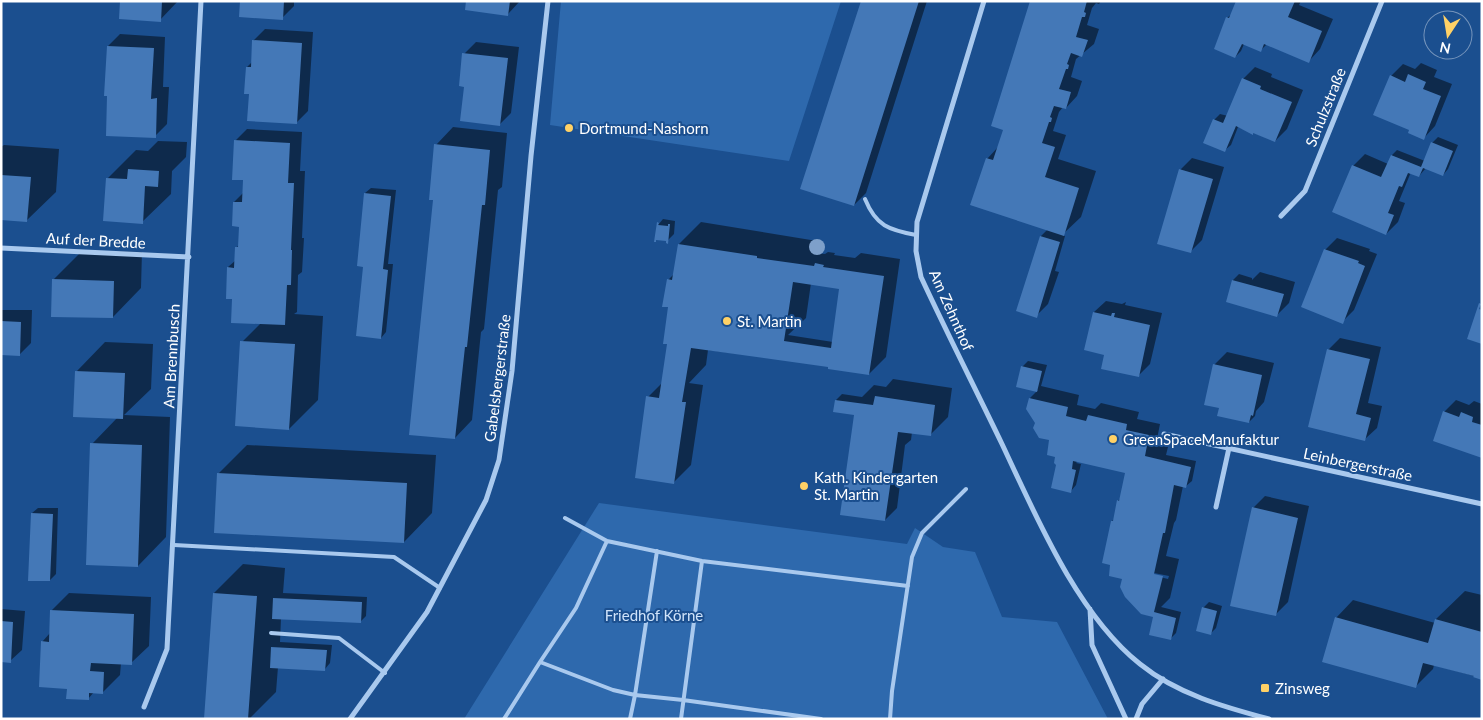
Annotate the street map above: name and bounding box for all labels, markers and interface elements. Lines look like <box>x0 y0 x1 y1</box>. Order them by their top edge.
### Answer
north arrow <box>1423 10 1473 60</box>
text: N <box>1438 39 1452 58</box>
street label: Schulzstraße <box>1301 65 1349 149</box>
place label: Dortmund-Nashorn <box>579 119 709 137</box>
marker: Dortmund-Nashorn <box>563 122 575 134</box>
street label: Auf der Bredde <box>46 228 146 252</box>
street label: Am Zehnthof <box>926 267 978 354</box>
street label: Am Brennbusch <box>159 303 183 409</box>
place label: St. Martin <box>737 312 802 330</box>
street label: Gabelsbergerstraße <box>480 313 514 443</box>
marker: St. Martin <box>721 315 733 327</box>
place label: GreenSpaceManufaktur <box>1123 430 1280 448</box>
marker: GreenSpaceManufaktur <box>1107 433 1119 445</box>
street label: Leinbergerstraße <box>1302 444 1414 484</box>
place label: Kath. Kindergarten St. Martin <box>814 468 938 503</box>
marker: Kath. Kindergarten St. Martin <box>798 480 810 492</box>
park label: Friedhof Körne <box>605 606 703 624</box>
place label: Zinsweg <box>1275 679 1330 697</box>
marker: Zinsweg <box>1259 682 1271 694</box>

